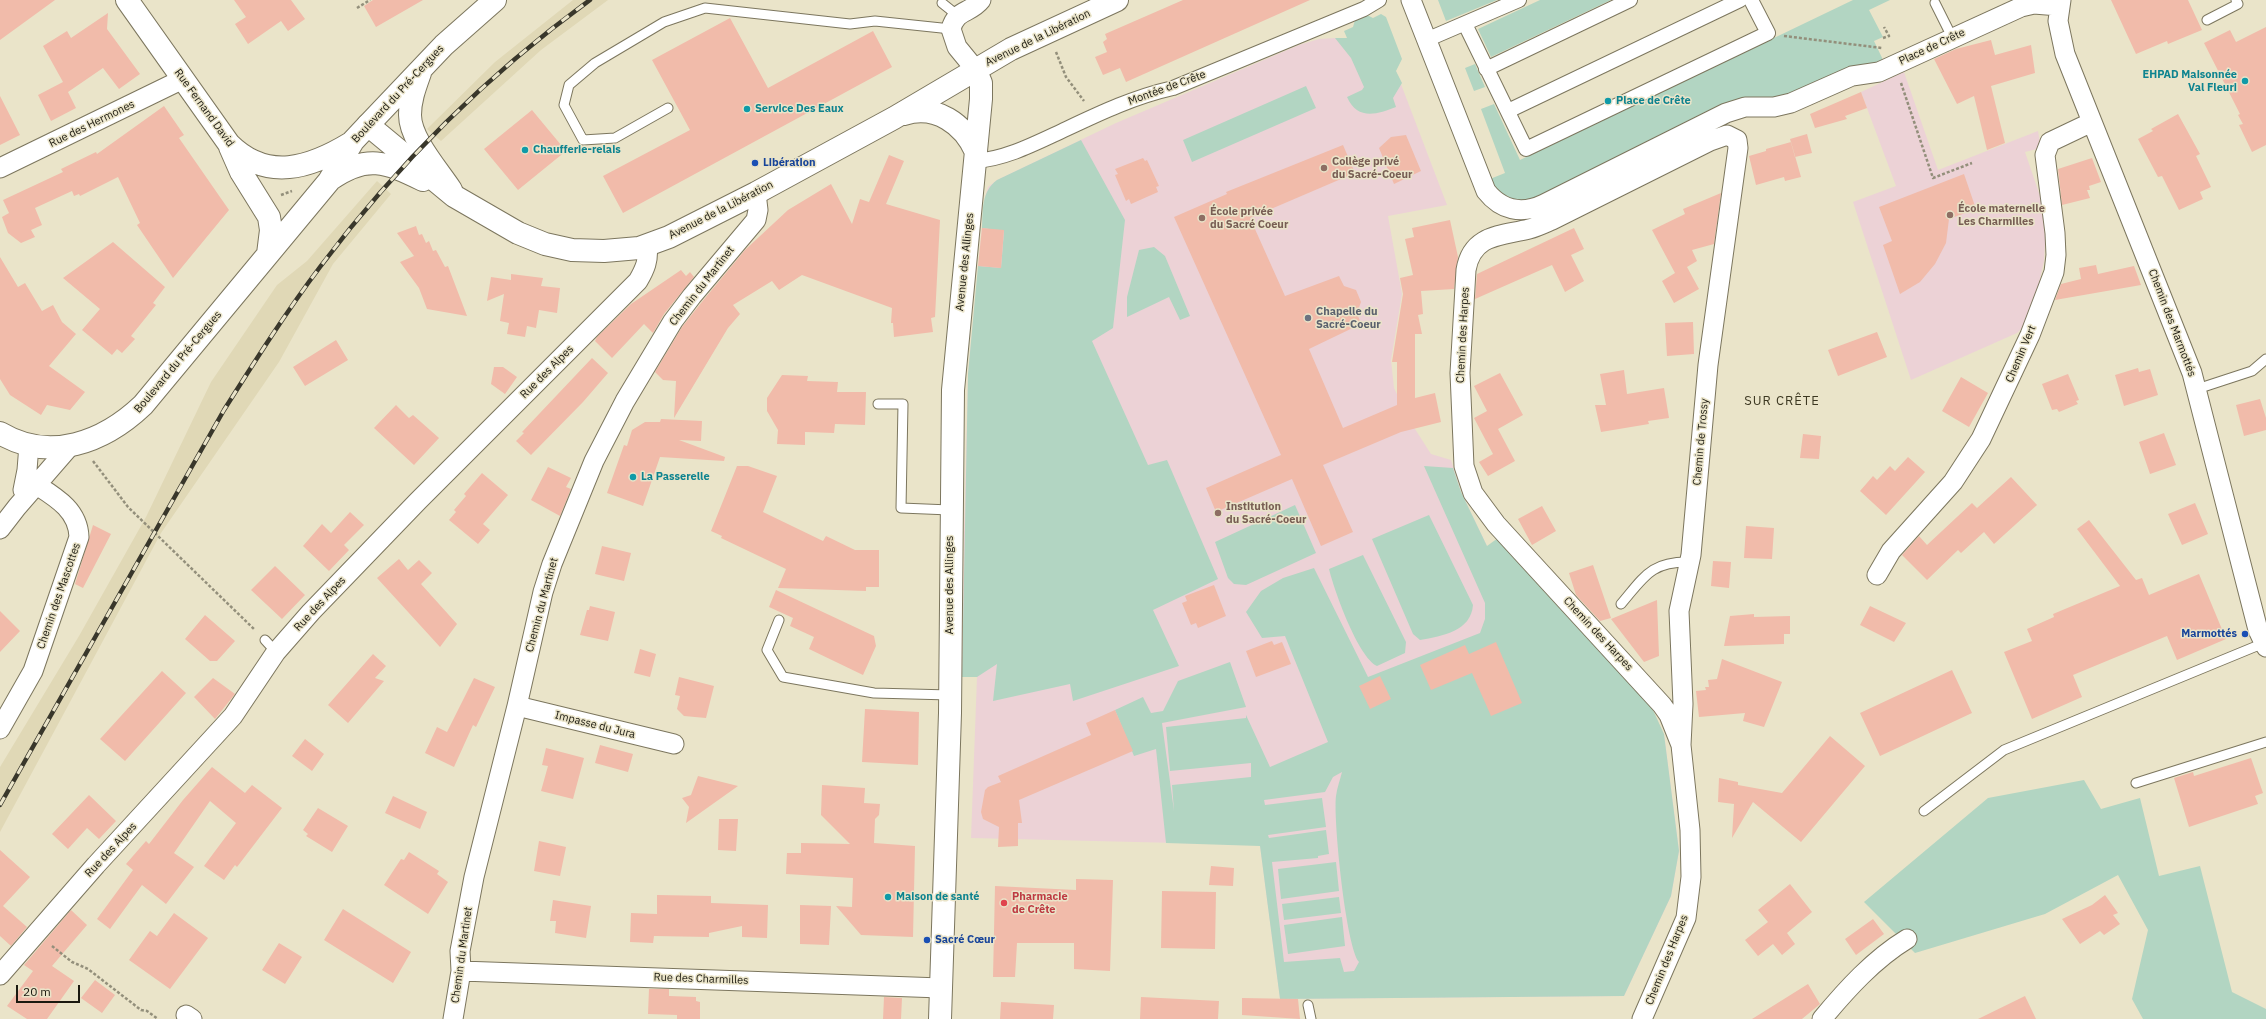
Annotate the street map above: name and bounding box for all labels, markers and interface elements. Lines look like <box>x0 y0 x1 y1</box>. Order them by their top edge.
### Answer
street label: Avenue de la Libération <box>983 7 1093 69</box>
street label: Place de Crête <box>1897 26 1967 68</box>
street label: Boulevard du Pré-Cergues <box>349 42 447 146</box>
street label: Rue Fernand David <box>171 67 237 149</box>
street label: Montée de Crête <box>1126 68 1208 108</box>
place label: EHPAD Maisonnée Val Fleuri <box>2143 68 2237 94</box>
marker: EHPAD Maisonnée Val Fleuri <box>2240 76 2250 86</box>
place label: Place de Crête <box>1616 94 1691 108</box>
marker: Place de Crête <box>1603 96 1613 106</box>
street label: Rue des Hermones <box>47 98 137 150</box>
place label: Service Des Eaux <box>755 102 844 116</box>
marker: Service Des Eaux <box>742 104 752 114</box>
place label: Chaufferie-relais <box>533 143 621 157</box>
marker: Chaufferie-relais <box>520 145 530 155</box>
place label: Collège privé du Sacré-Coeur <box>1332 155 1412 181</box>
place label: Libération <box>763 156 815 170</box>
marker: Libération <box>750 158 760 168</box>
marker: Collège privé du Sacré-Coeur <box>1319 163 1329 173</box>
street label: Avenue de la Libération <box>667 178 775 242</box>
place label: École maternelle Les Charmilles <box>1958 202 2045 228</box>
place label: École privée du Sacré Coeur <box>1210 205 1288 231</box>
marker: École maternelle Les Charmilles <box>1945 210 1955 220</box>
street label: Avenue des Allinges <box>953 212 977 312</box>
marker: École privée du Sacré Coeur <box>1197 213 1207 223</box>
street label: Chemin du Martinet <box>667 244 737 328</box>
street label: Chemin des Marmottés <box>2145 267 2199 379</box>
street label: Chemin des Harpes <box>1454 287 1472 383</box>
place label: Chapelle du Sacré-Coeur <box>1316 305 1381 331</box>
street label: Boulevard du Pré-Cergues <box>131 308 225 416</box>
marker: Chapelle du Sacré-Coeur <box>1303 313 1313 323</box>
street label: Chemin Vert <box>2003 323 2039 385</box>
street label: Rue des Alpes <box>518 343 576 401</box>
district label: SUR CRÊTE <box>1744 393 1820 409</box>
street label: Chemin de Trossy <box>1691 398 1711 486</box>
place label: La Passerelle <box>641 470 710 484</box>
marker: La Passerelle <box>628 472 638 482</box>
place label: Institution du Sacré-Coeur <box>1226 500 1306 526</box>
marker: Institution du Sacré-Coeur <box>1213 508 1223 518</box>
street label: Avenue des Allinges <box>943 536 957 634</box>
street label: Chemin des Mascottes <box>35 541 83 651</box>
street label: Chemin du Martinet <box>523 556 561 654</box>
street label: Rue des Alpes <box>291 574 349 634</box>
street label: Chemin des Harpes <box>1560 594 1636 674</box>
place label: Marmottés <box>2181 627 2237 641</box>
marker: Marmottés <box>2240 629 2250 639</box>
street label: Impasse du Jura <box>553 709 637 741</box>
street label: Rue des Alpes <box>82 820 140 880</box>
place label: Maison de santé <box>896 890 979 904</box>
place label: Pharmacie de Crête <box>1012 890 1068 916</box>
marker: Maison de santé <box>883 892 893 902</box>
marker: Pharmacie de Crête <box>999 898 1009 908</box>
street label: Chemin du Martinet <box>449 906 475 1004</box>
street label: Chemin des Harpes <box>1643 913 1691 1007</box>
place label: Sacré Cœur <box>935 933 995 947</box>
marker: Sacré Cœur <box>922 935 932 945</box>
street label: Rue des Charmilles <box>653 971 749 987</box>
scale bar <box>18 977 82 1003</box>
text: 20 m <box>23 984 51 999</box>

